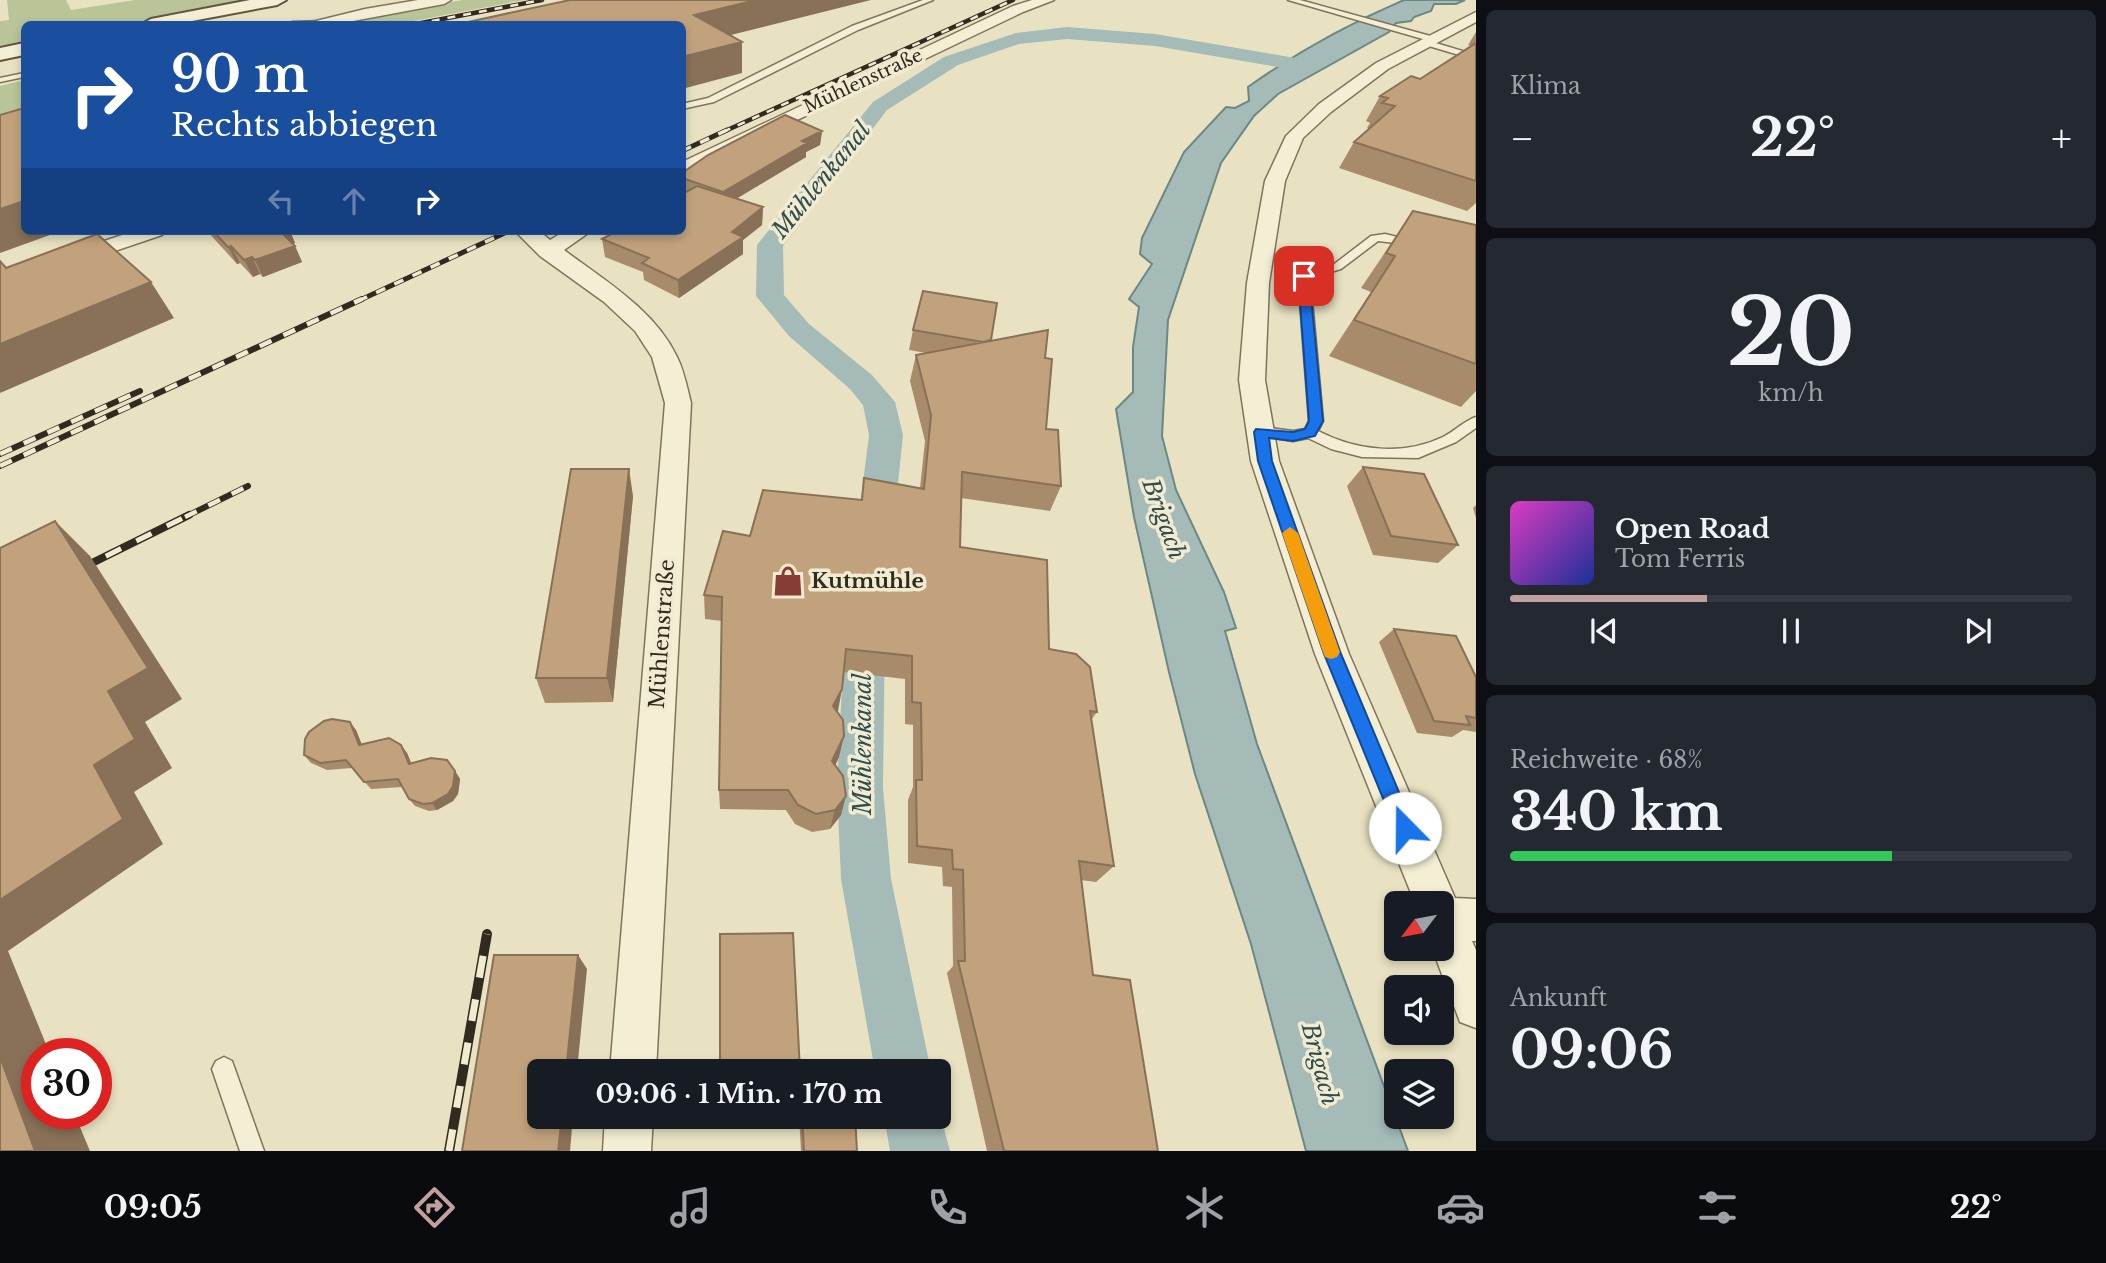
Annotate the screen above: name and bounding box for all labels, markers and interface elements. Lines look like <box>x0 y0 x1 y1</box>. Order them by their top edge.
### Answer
text: 90 m <box>171 44 308 105</box>
street label: Mühlenstraße <box>800 44 926 118</box>
icon: right <box>56 49 147 140</box>
text: Klima <box>1510 72 1581 100</box>
text: Rechts abbiegen <box>171 105 438 145</box>
text: 22° <box>1750 106 1835 170</box>
text: − <box>1510 115 1534 162</box>
text: + <box>2051 115 2072 162</box>
water label: Mühlenkanal <box>765 116 877 244</box>
icon: left <box>262 182 300 220</box>
icon: ahead <box>335 182 373 220</box>
icon: right <box>408 182 446 220</box>
pin <box>1274 246 1334 306</box>
icon: arrive <box>1285 257 1323 295</box>
text: 20 <box>1727 277 1855 390</box>
text: km/h <box>1758 379 1824 407</box>
water label: Brigach <box>1136 474 1192 563</box>
text: Open Road <box>1615 513 1770 545</box>
text: Tom Ferris <box>1615 545 1745 573</box>
street label: Mühlenstraße <box>644 558 680 710</box>
shop icon: Kutmühle <box>771 564 805 598</box>
place label: Kutmühle <box>811 568 924 594</box>
icon: previous <box>1585 612 1623 650</box>
icon: pause <box>1772 612 1810 650</box>
icon: next <box>1959 612 1997 650</box>
water label: Mühlenkanal <box>849 673 877 816</box>
text: Reichweite · 68% <box>1510 746 1703 774</box>
text: 340 km <box>1510 780 1723 844</box>
position arrow <box>1368 791 1442 865</box>
north arrow <box>1384 891 1454 961</box>
map controls <box>1384 891 1454 1129</box>
button: sound <box>1384 975 1454 1045</box>
text: Ankunft <box>1510 984 1607 1012</box>
text: 09:06 <box>1510 1018 1673 1082</box>
water label: Brigach <box>1295 1019 1344 1108</box>
speed limit sign: 30 <box>21 1038 112 1129</box>
button: layers <box>1384 1059 1454 1129</box>
text: 09:06 · 1 Min. · 170 m <box>595 1078 883 1110</box>
icon: directions <box>410 1183 459 1232</box>
icon: music <box>666 1183 715 1232</box>
icon: phone <box>923 1183 972 1232</box>
icon: climate <box>1180 1183 1229 1232</box>
icon: car <box>1436 1183 1485 1232</box>
icon: filters <box>1693 1183 1742 1232</box>
text: 09:05 <box>104 1187 202 1227</box>
text: 22° <box>1950 1187 2002 1227</box>

